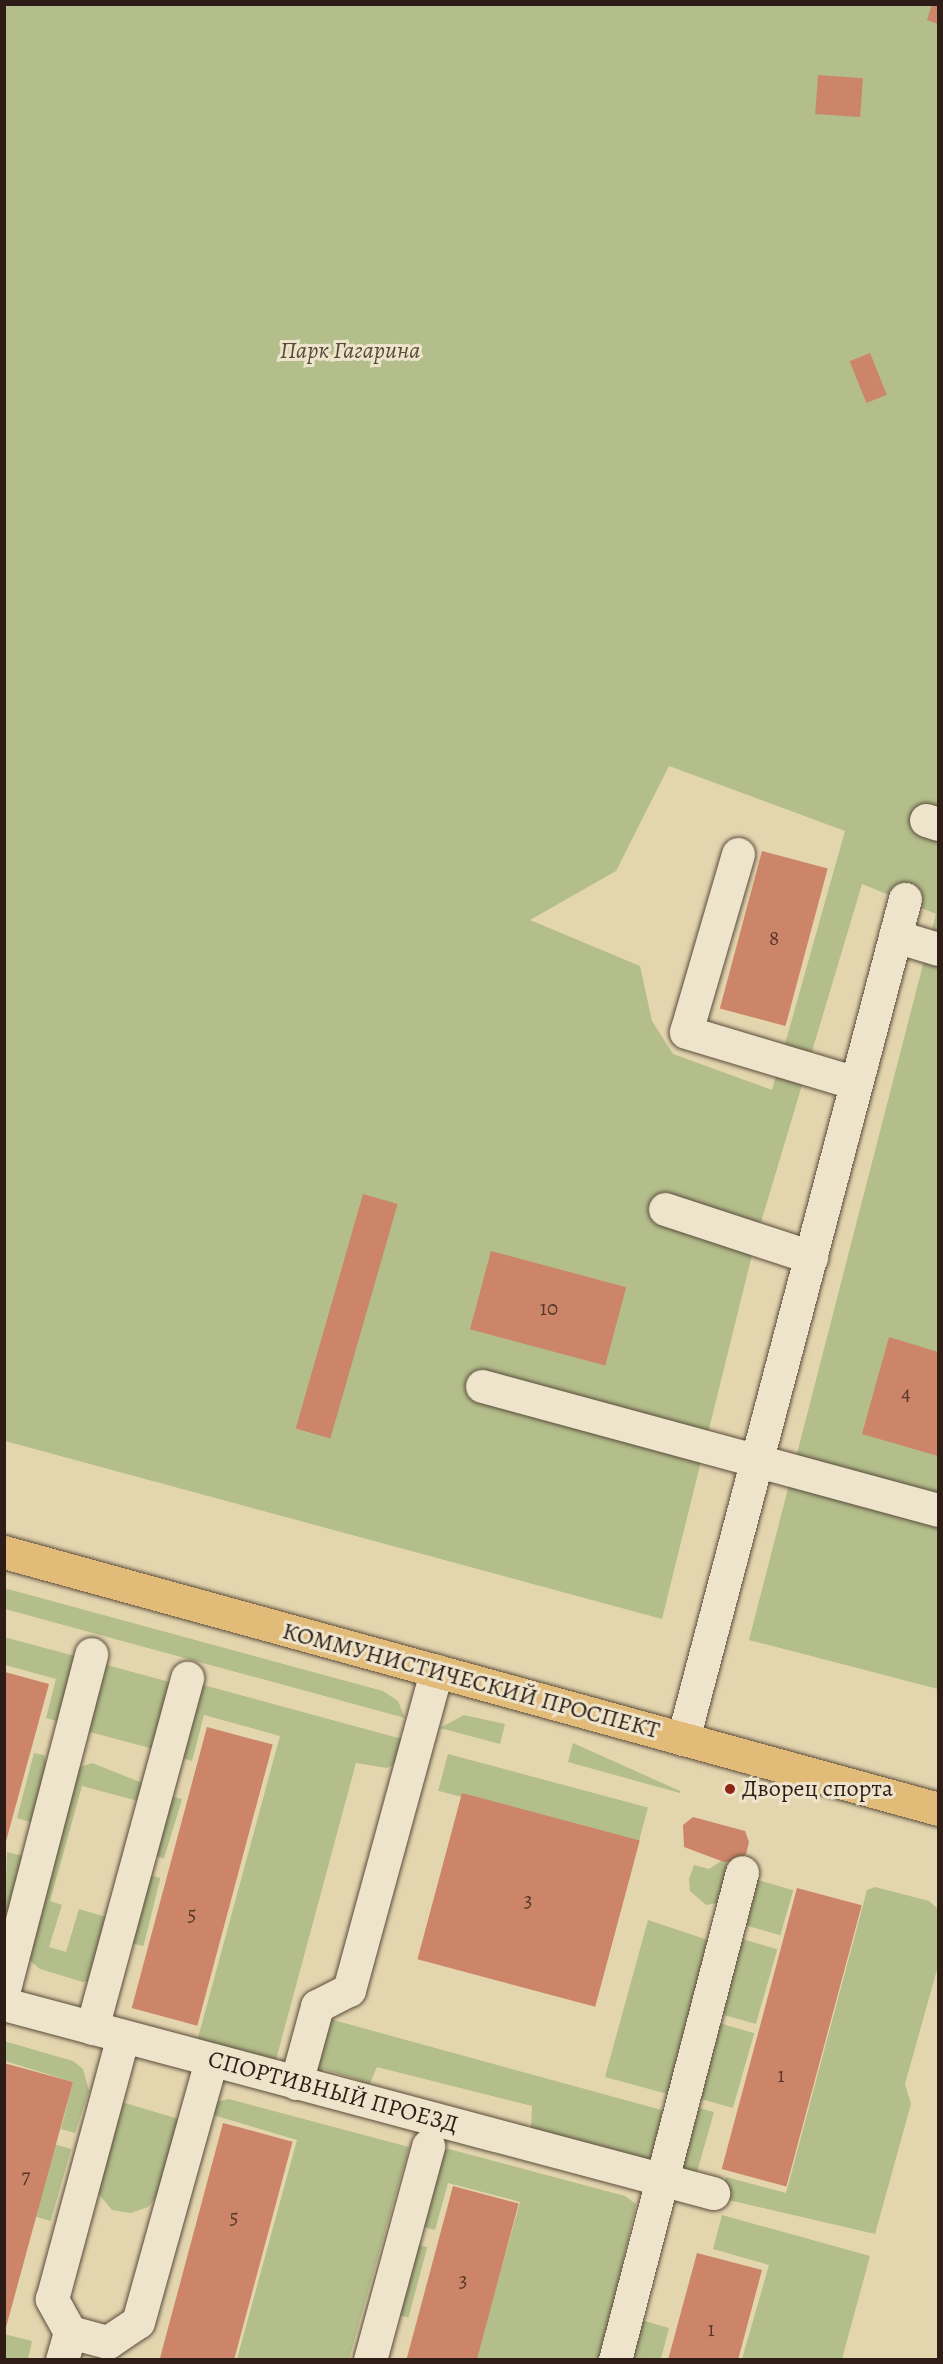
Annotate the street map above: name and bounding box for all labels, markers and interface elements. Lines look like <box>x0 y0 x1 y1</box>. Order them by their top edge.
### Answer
park label: Парк Гагарина <box>280 337 420 365</box>
house number: 8 <box>769 925 779 951</box>
house number: 10 <box>540 1295 558 1321</box>
house number: 4 <box>901 1380 911 1406</box>
street label: КОММУНИСТИЧЕСКИЙ ПРОСПЕКТ <box>279 1617 663 1745</box>
place label: Дворец спорта <box>742 1775 893 1803</box>
marker: Дворец спорта <box>723 1782 737 1796</box>
house number: 3 <box>524 1887 532 1913</box>
house number: 5 <box>187 1901 197 1927</box>
street label: СПОРТИВНЫЙ ПРОЕЗД <box>205 2045 461 2139</box>
house number: 1 <box>777 2062 785 2088</box>
house number: 7 <box>22 2163 30 2189</box>
house number: 5 <box>229 2204 239 2230</box>
house number: 3 <box>459 2267 467 2293</box>
house number: 1 <box>707 2316 715 2342</box>

